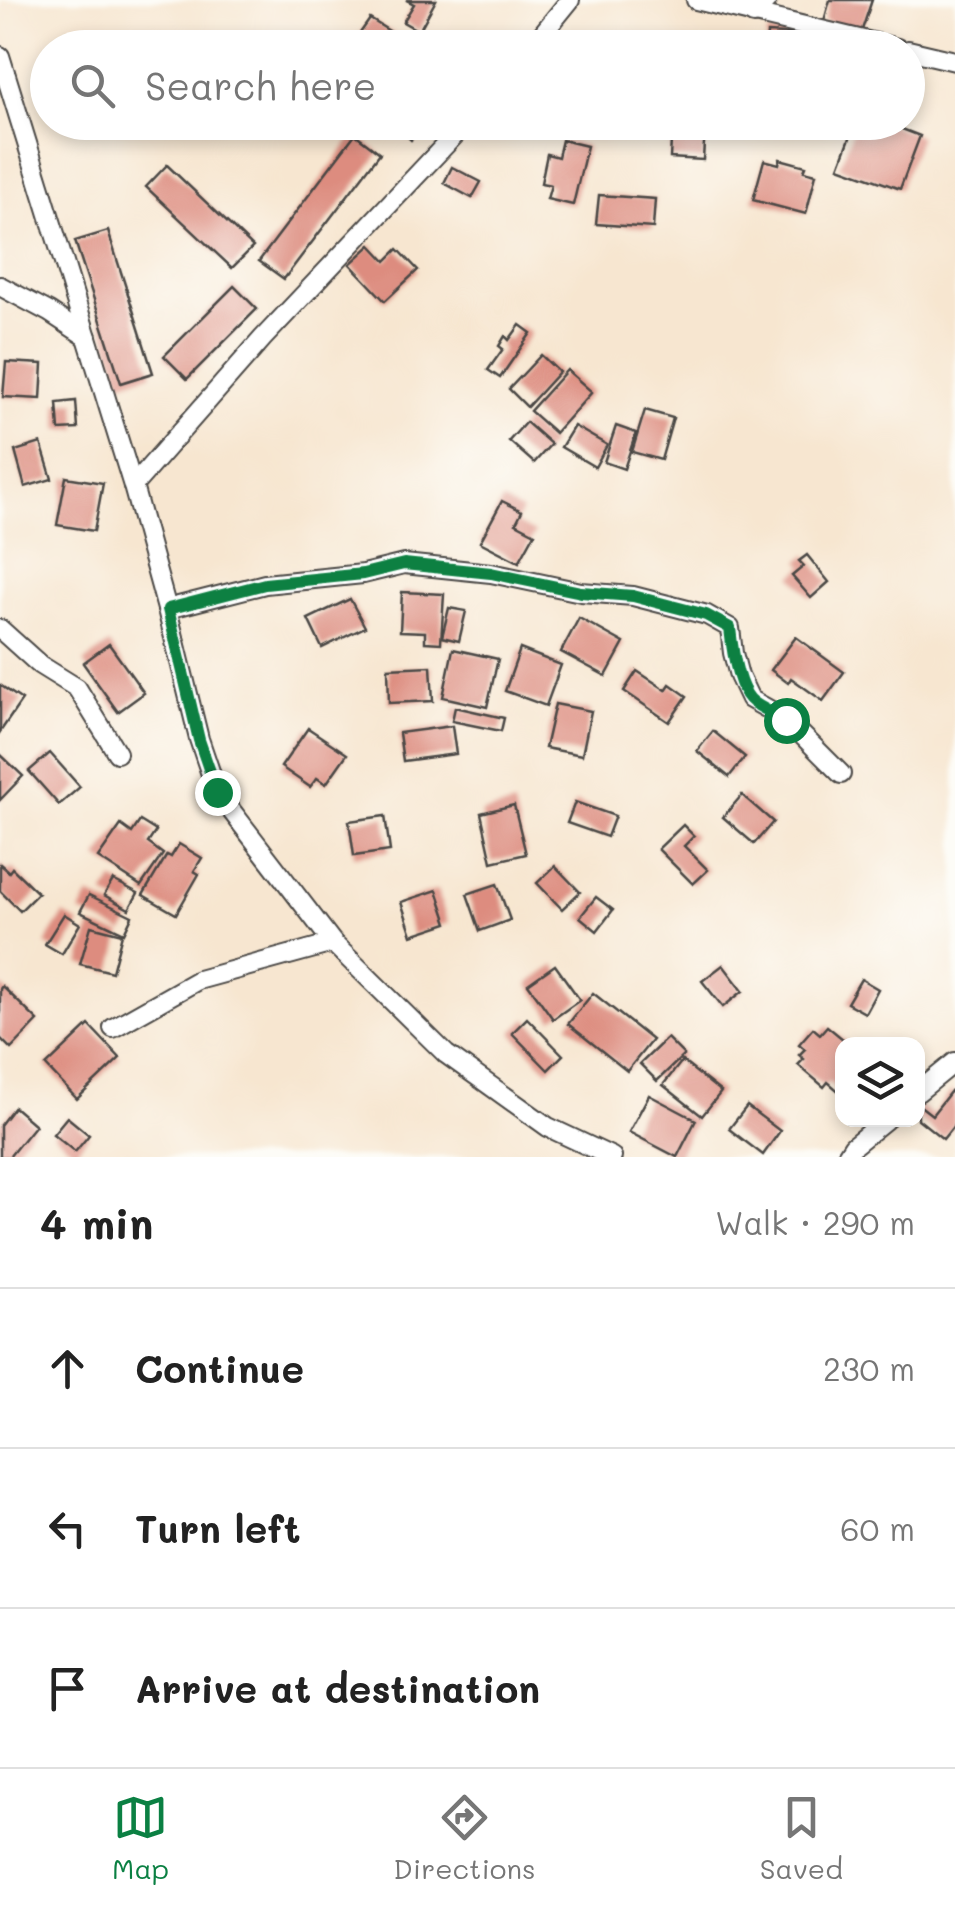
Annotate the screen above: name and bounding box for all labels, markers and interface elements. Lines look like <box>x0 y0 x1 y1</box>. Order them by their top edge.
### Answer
search box <box>30 30 925 140</box>
icon: search <box>65 58 120 113</box>
text: Search here <box>145 60 376 110</box>
route start <box>764 698 810 744</box>
route end <box>195 770 241 816</box>
map controls <box>835 1037 925 1127</box>
button: layers <box>835 1037 925 1127</box>
text: 4 min <box>40 1195 153 1250</box>
text: Walk · 290 m <box>715 1201 915 1243</box>
icon: ahead <box>40 1341 95 1396</box>
text: Continue <box>135 1343 304 1393</box>
text: 230 m <box>823 1347 915 1389</box>
icon: left <box>40 1501 95 1556</box>
text: Turn left <box>135 1503 301 1553</box>
text: 60 m <box>840 1507 915 1549</box>
icon: arrive <box>40 1661 95 1716</box>
text: Arrive at destination <box>135 1663 540 1713</box>
tab: Map <box>112 1790 169 1886</box>
tab: Directions <box>393 1790 536 1886</box>
tab: Saved <box>760 1790 843 1886</box>

